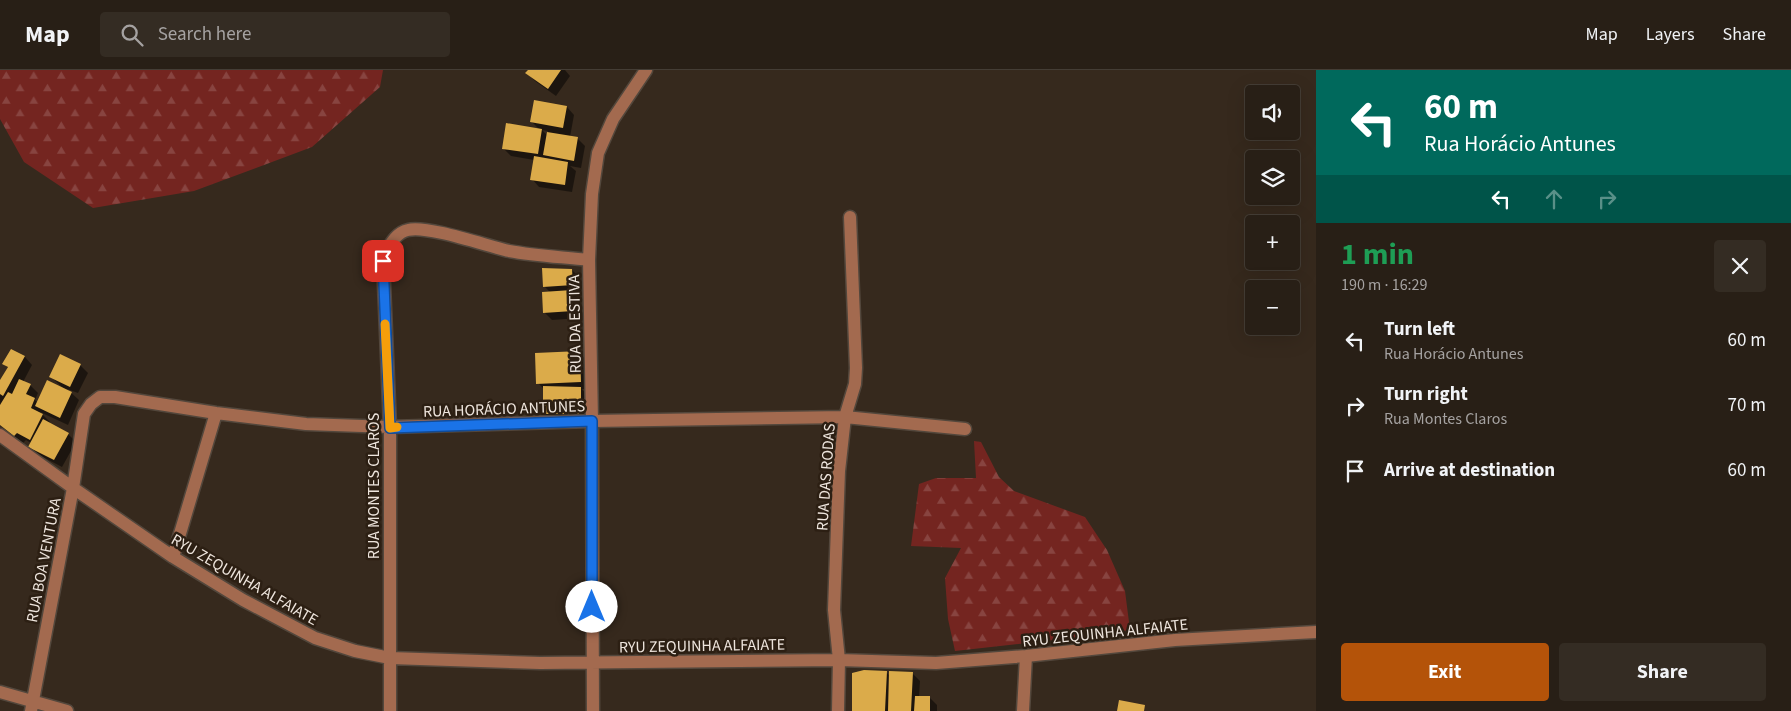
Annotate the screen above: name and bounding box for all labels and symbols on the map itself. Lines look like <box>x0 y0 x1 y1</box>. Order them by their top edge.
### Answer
pin <box>362 240 404 282</box>
street label: RUA DA ESTIVA <box>563 274 587 374</box>
street label: RUA HORÁCIO ANTUNES <box>423 395 585 423</box>
street label: RUA MONTES CLAROS <box>363 413 385 559</box>
street label: RUA DAS RODAS <box>811 423 841 532</box>
street label: RUA BOA VENTURA <box>21 496 67 624</box>
street label: RYU ZEQUINHA ALFAIATE <box>167 529 322 631</box>
position arrow <box>565 580 617 632</box>
street label: RYU ZEQUINHA ALFAIATE <box>1021 613 1189 653</box>
street label: RYU ZEQUINHA ALFAIATE <box>619 634 785 658</box>

